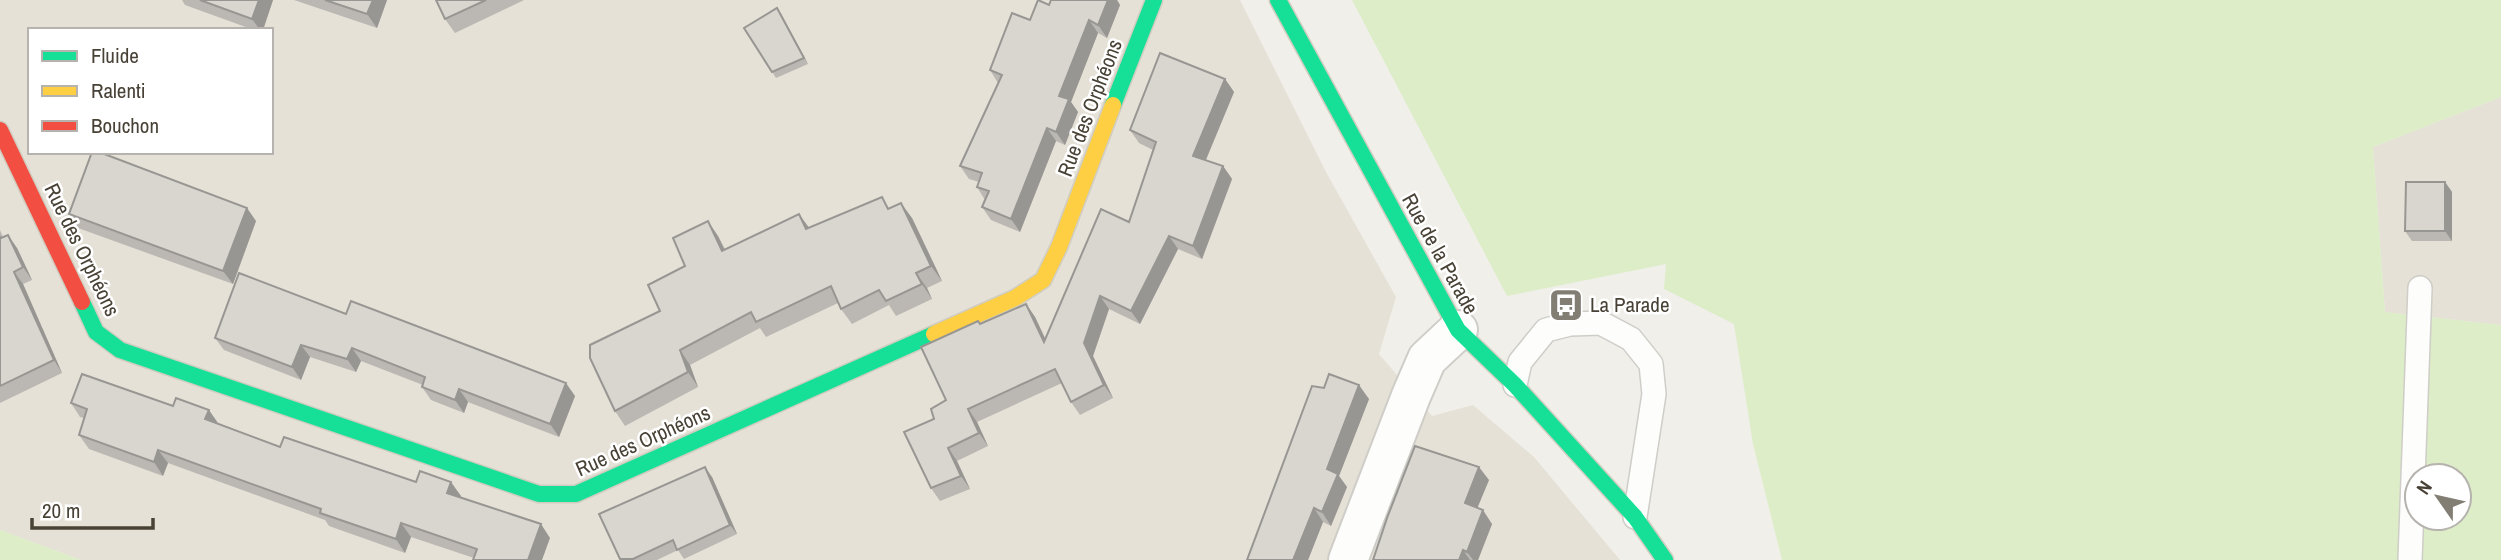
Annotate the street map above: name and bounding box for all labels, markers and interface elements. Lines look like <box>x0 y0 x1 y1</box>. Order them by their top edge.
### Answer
legend <box>28 28 273 154</box>
street label: Rue des Orphéons <box>1050 35 1129 180</box>
text: Fluide <box>91 41 139 70</box>
text: Ralenti <box>91 76 146 105</box>
text: Bouchon <box>91 111 159 140</box>
street label: Rue des Orphéons <box>38 178 127 321</box>
street label: Rue de la Parade <box>1395 188 1486 319</box>
bus stop icon: La Parade <box>1547 286 1585 324</box>
place label: La Parade <box>1590 290 1669 319</box>
street label: Rue des Orphéons <box>571 398 715 483</box>
north arrow <box>2403 462 2473 532</box>
text: N <box>2410 476 2438 499</box>
scale bar <box>32 486 152 530</box>
text: 20 m <box>42 496 80 525</box>

